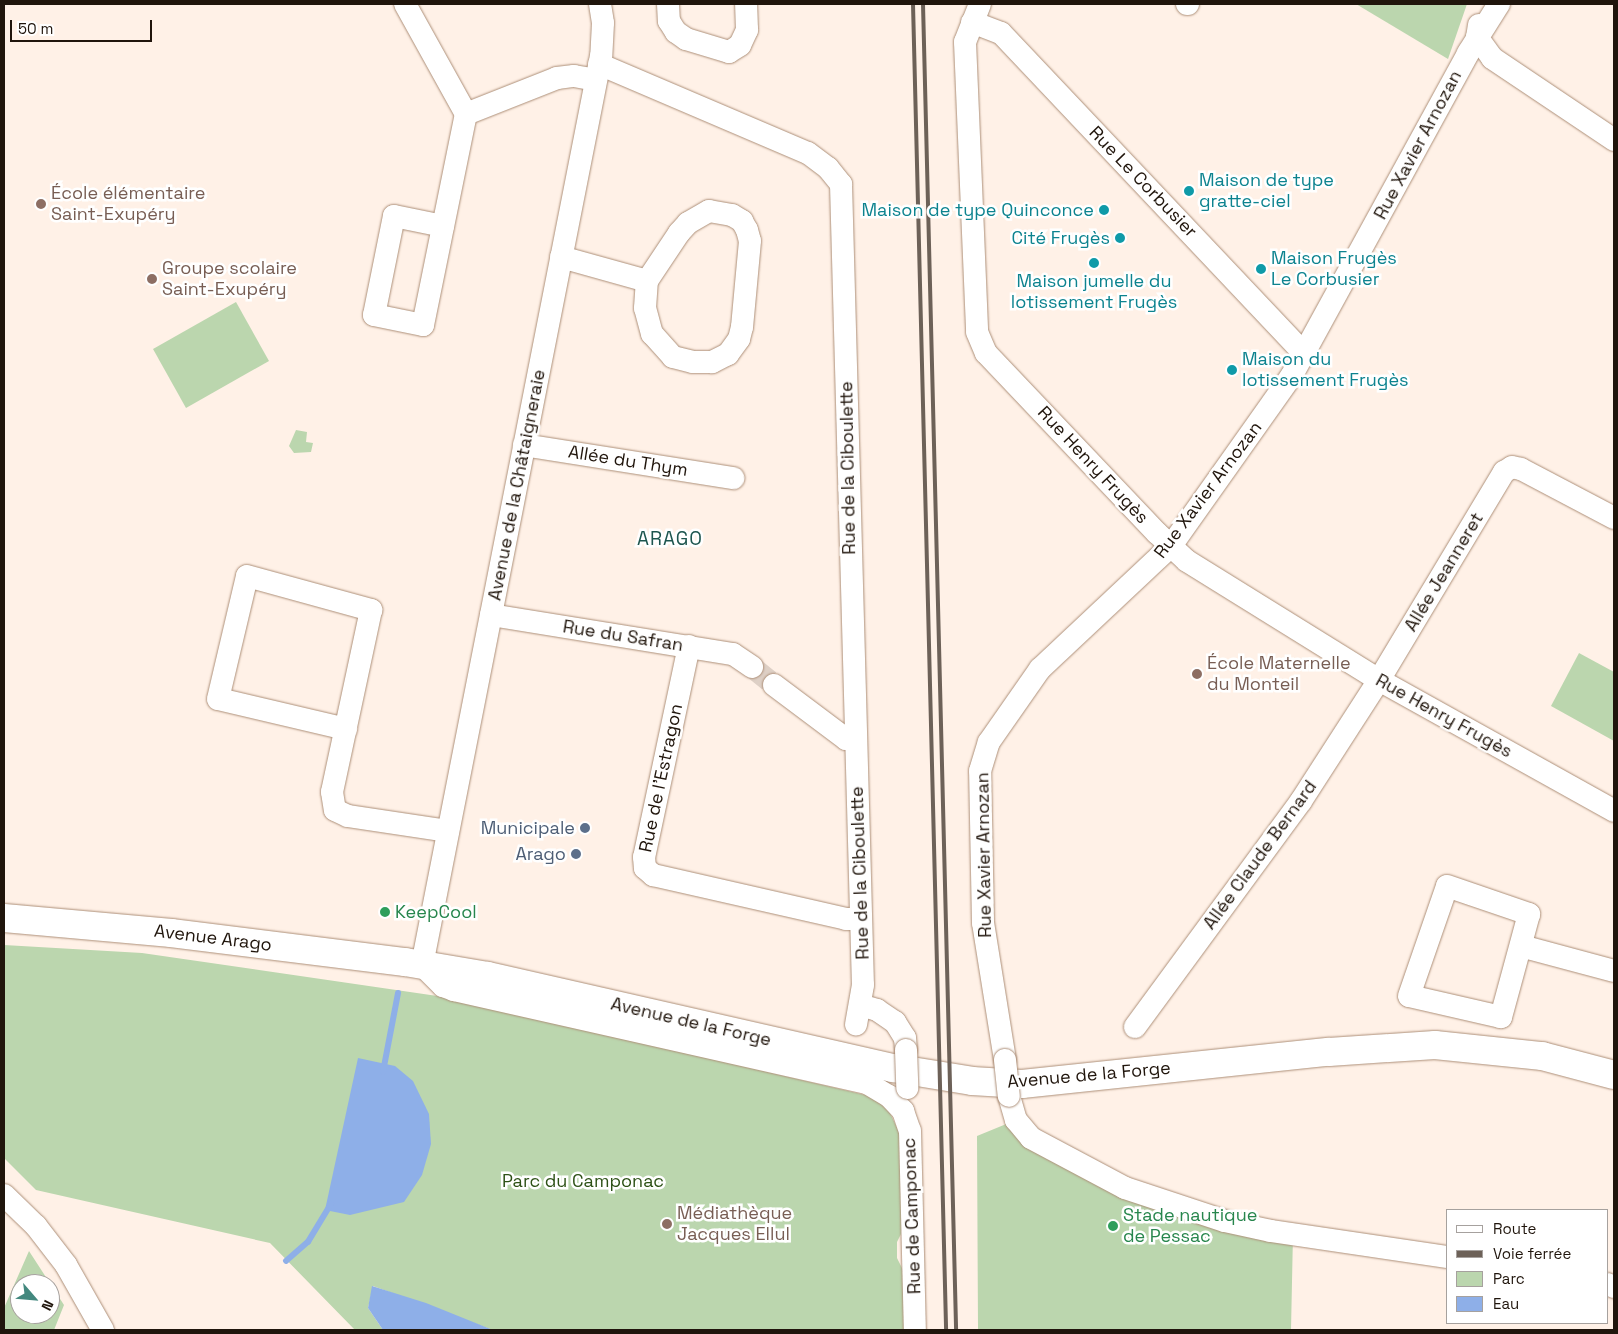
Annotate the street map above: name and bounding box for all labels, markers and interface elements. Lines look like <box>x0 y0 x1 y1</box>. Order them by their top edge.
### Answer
scale bar <box>12 10 155 42</box>
text: 50 m <box>18 19 53 38</box>
street label: Rue Xavier Arnozan <box>1370 67 1466 223</box>
street label: Rue Le Corbusier <box>1084 122 1202 242</box>
place label: Maison de type gratte-ciel <box>1199 170 1334 212</box>
place label: École élémentaire Saint-Exupéry <box>51 183 205 225</box>
marker: Maison de type gratte-ciel <box>1183 185 1195 197</box>
marker: École élémentaire Saint-Exupéry <box>35 198 47 210</box>
place label: Maison de type Quinconce <box>862 199 1094 221</box>
marker: Maison de type Quinconce <box>1098 204 1110 216</box>
place label: Cité Frugès <box>1012 227 1110 249</box>
marker: Cité Frugès <box>1114 232 1126 244</box>
place label: Maison Frugès Le Corbusier <box>1271 248 1397 290</box>
marker: Maison jumelle du lotissement Frugès <box>1088 257 1100 269</box>
place label: Groupe scolaire Saint-Exupéry <box>162 258 297 300</box>
marker: Maison Frugès Le Corbusier <box>1255 263 1267 275</box>
place label: Maison jumelle du lotissement Frugès <box>1011 271 1177 314</box>
marker: Groupe scolaire Saint-Exupéry <box>146 273 158 285</box>
place label: Maison du lotissement Frugès <box>1242 349 1409 392</box>
marker: Maison du lotissement Frugès <box>1226 364 1238 376</box>
street label: Avenue de la Châtaigneraie <box>484 368 550 602</box>
street label: Rue de la Ciboulette <box>836 381 860 555</box>
street label: Rue Henry Frugès <box>1033 402 1153 528</box>
street label: Rue Xavier Arnozan <box>1149 417 1267 563</box>
street label: Allée du Thym <box>566 441 690 481</box>
street label: Allée Jeanneret <box>1400 509 1488 635</box>
district label: ARAGO <box>636 528 704 550</box>
street label: Rue du Safran <box>561 616 685 656</box>
place label: École Maternelle du Monteil <box>1207 653 1351 696</box>
marker: École Maternelle du Monteil <box>1191 668 1203 680</box>
street label: Rue Henry Frugès <box>1372 670 1516 762</box>
street label: Rue de l'Estragon <box>635 702 687 854</box>
street label: Rue Xavier Arnozan <box>972 772 996 938</box>
street label: Allée Claude Bernard <box>1199 776 1321 934</box>
street label: Rue de la Ciboulette <box>846 786 874 960</box>
place label: Municipale <box>481 817 575 839</box>
marker: Municipale <box>579 822 591 834</box>
place label: Arago <box>515 843 566 865</box>
marker: Arago <box>570 848 582 860</box>
place label: KeepCool <box>395 901 477 923</box>
marker: KeepCool <box>379 906 391 918</box>
street label: Avenue Arago <box>153 920 273 956</box>
street label: Avenue de la Forge <box>609 993 773 1051</box>
street label: Avenue de la Forge <box>1006 1057 1172 1093</box>
street label: Rue de Camponac <box>898 1137 926 1295</box>
park label: Parc du Camponac <box>502 1170 664 1192</box>
place label: Médiathèque Jacques Ellul <box>677 1203 792 1246</box>
place label: Stade nautique de Pessac <box>1123 1205 1257 1248</box>
legend <box>1446 1209 1608 1324</box>
marker: Médiathèque Jacques Ellul <box>661 1218 673 1230</box>
text: Route <box>1493 1219 1536 1238</box>
marker: Stade nautique de Pessac <box>1107 1220 1119 1232</box>
text: Voie ferrée <box>1493 1244 1571 1263</box>
text: Parc <box>1493 1269 1525 1288</box>
north arrow <box>10 1274 60 1324</box>
text: Eau <box>1493 1294 1519 1313</box>
text: N <box>37 1297 58 1314</box>

